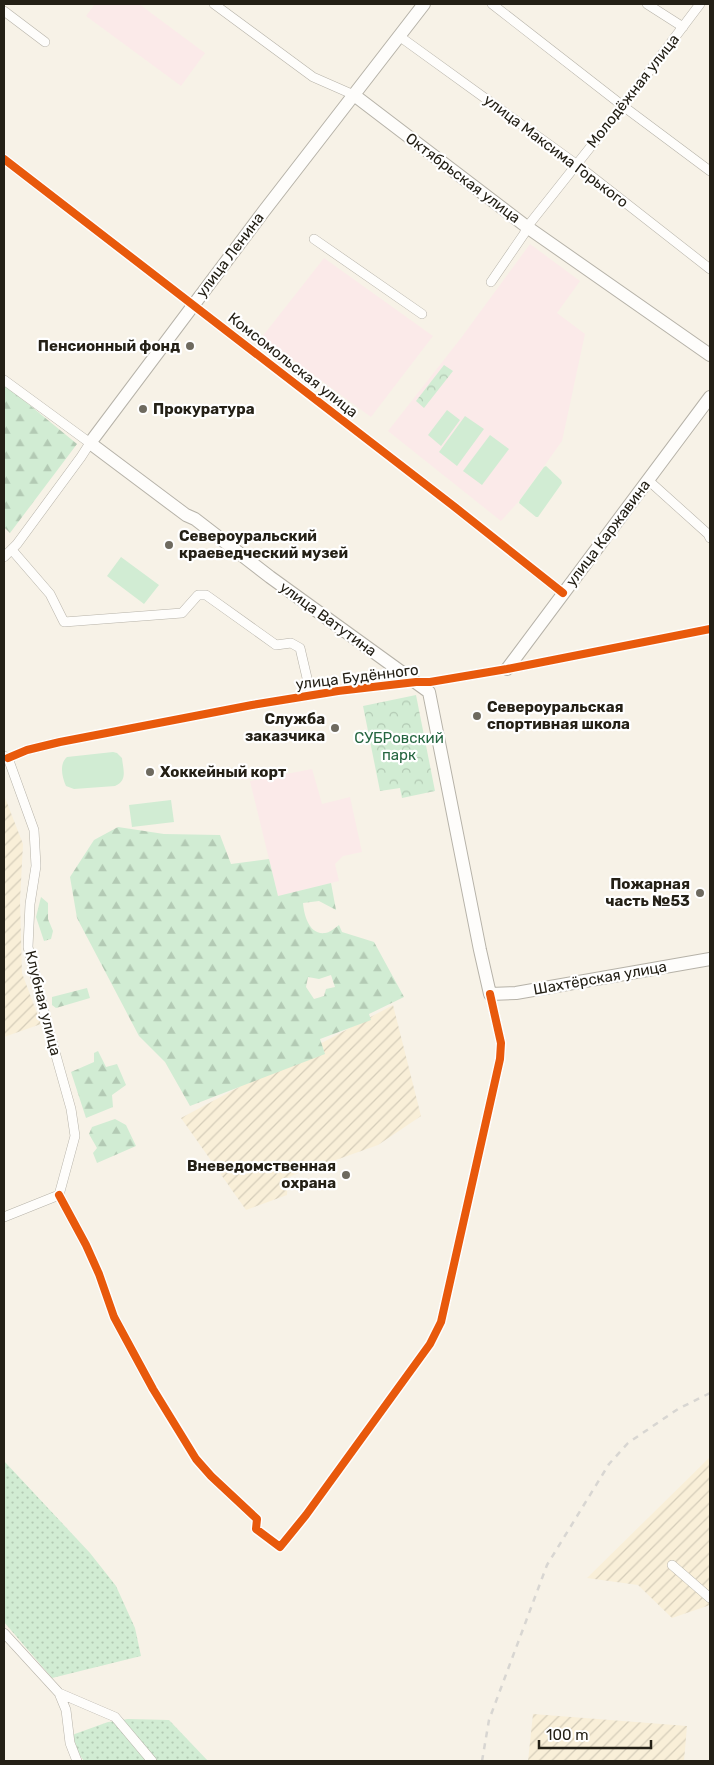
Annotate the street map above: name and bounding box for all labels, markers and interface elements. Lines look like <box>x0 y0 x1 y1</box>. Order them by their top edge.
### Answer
street label: Молодёжная улица <box>583 31 683 151</box>
street label: улица Максима Горького <box>480 91 632 211</box>
street label: Октябрьская улица <box>402 129 524 227</box>
street label: улица Ленина <box>192 209 268 301</box>
street label: Комсомольская улица <box>225 309 361 421</box>
place label: Пенсионный фонд <box>38 337 180 355</box>
marker: Пенсионный фонд <box>184 340 196 352</box>
place label: Прокуратура <box>153 400 255 418</box>
marker: Прокуратура <box>137 403 149 415</box>
street label: улица Каржавина <box>562 476 654 590</box>
place label: Североуральский краеведческий музей <box>179 527 348 562</box>
marker: Североуральский краеведческий музей <box>163 539 175 551</box>
street label: улица Ватутина <box>276 578 380 660</box>
street label: улица Будённого <box>294 661 420 693</box>
place label: Североуральская спортивная школа <box>487 698 630 733</box>
place label: Служба заказчика <box>245 710 325 745</box>
marker: Североуральская спортивная школа <box>471 710 483 722</box>
marker: Служба заказчика <box>329 722 341 734</box>
park label: СУБРовский парк <box>354 729 444 764</box>
place label: Хоккейный корт <box>160 763 287 781</box>
marker: Хоккейный корт <box>144 766 156 778</box>
place label: Пожарная часть №53 <box>606 875 690 910</box>
marker: Пожарная часть №53 <box>694 887 706 899</box>
street label: Клубная улица <box>21 949 65 1057</box>
street label: Шахтёрская улица <box>532 957 668 999</box>
place label: Вневедомственная охрана <box>187 1157 336 1192</box>
marker: Вневедомственная охрана <box>340 1169 352 1181</box>
scale bar <box>539 1718 652 1750</box>
text: 100 m <box>546 1726 588 1744</box>

